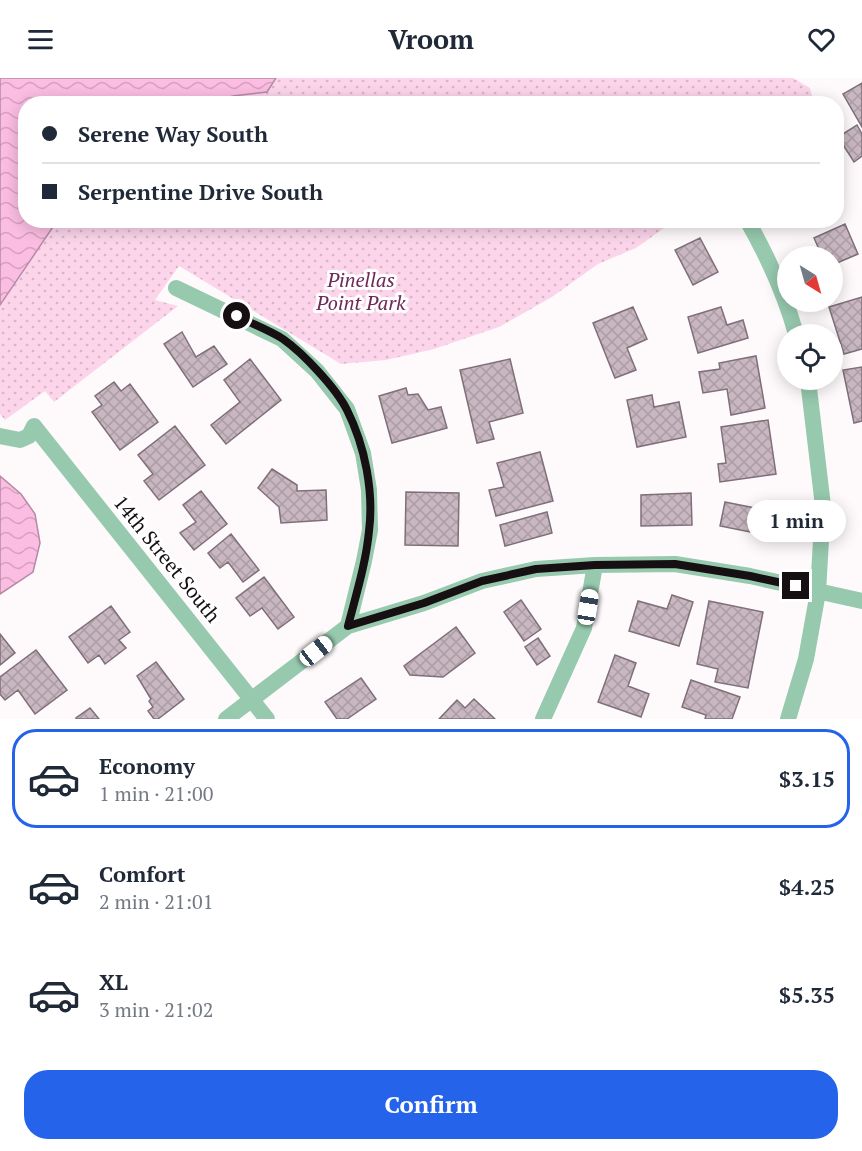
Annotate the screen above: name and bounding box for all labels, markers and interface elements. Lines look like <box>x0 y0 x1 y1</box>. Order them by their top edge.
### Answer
text: Vroom <box>388 21 474 57</box>
icon: menu <box>24 23 57 56</box>
icon: heart <box>805 23 838 56</box>
text: Serene Way South <box>78 119 268 148</box>
text: Serpentine Drive South <box>78 177 323 206</box>
north arrow <box>777 246 843 312</box>
map controls <box>777 246 843 390</box>
park label: Pinellas Point Park <box>315 266 406 316</box>
route start <box>223 302 250 329</box>
button: locate <box>777 324 843 390</box>
street label: 14th Street South <box>108 490 227 628</box>
callout: 1 min <box>746 499 846 541</box>
text: 1 min <box>769 507 824 534</box>
route end <box>782 572 809 599</box>
car <box>576 588 600 626</box>
car <box>296 633 336 669</box>
text: Economy <box>99 751 195 780</box>
icon: car <box>27 752 81 806</box>
text: $3.15 <box>779 764 835 793</box>
text: 1 min · 21:00 <box>99 780 213 807</box>
text: Comfort <box>99 859 185 888</box>
icon: car <box>27 860 81 914</box>
text: $4.25 <box>779 872 835 901</box>
text: 2 min · 21:01 <box>99 888 213 915</box>
text: XL <box>99 967 128 996</box>
icon: car <box>27 968 81 1022</box>
text: $5.35 <box>779 980 835 1009</box>
text: 3 min · 21:02 <box>99 996 213 1023</box>
button: Confirm <box>24 1070 838 1139</box>

